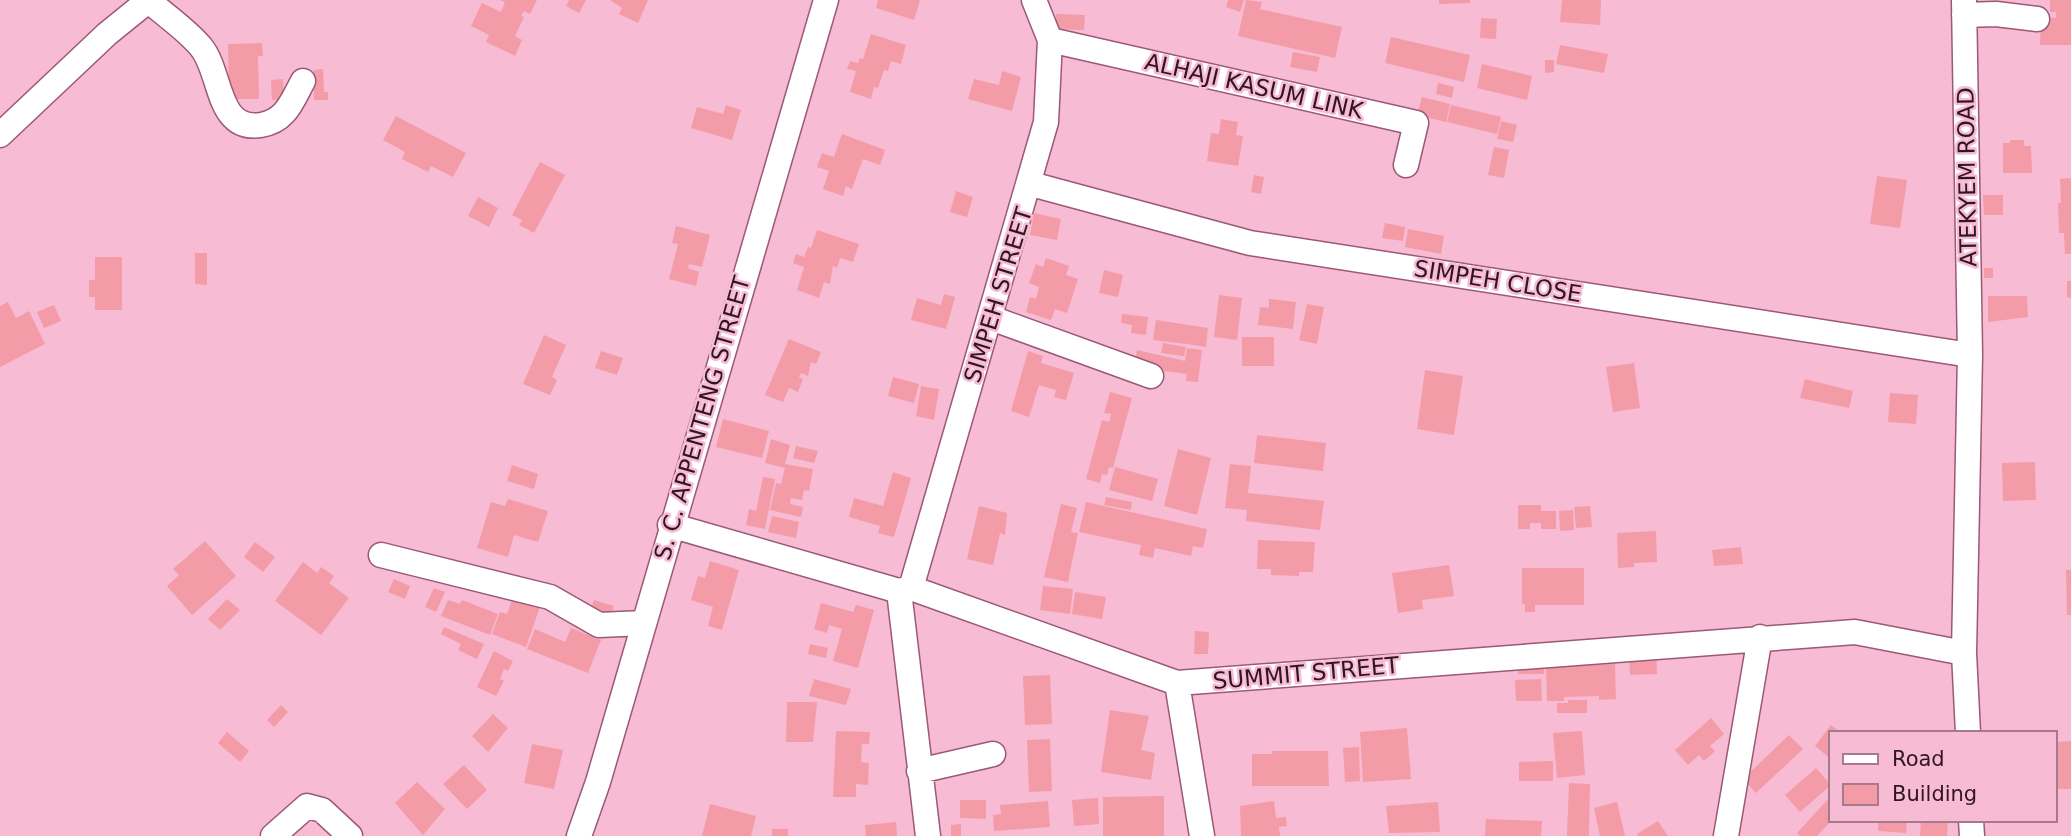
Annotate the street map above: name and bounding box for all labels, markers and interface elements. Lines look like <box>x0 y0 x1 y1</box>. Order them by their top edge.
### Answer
street label: ALHAJI KASUM LINK <box>1142 48 1367 124</box>
street label: ATEKYEM ROAD <box>1952 87 1982 267</box>
street label: SIMPEH STREET <box>959 203 1037 386</box>
street label: SIMPEH CLOSE <box>1412 255 1584 307</box>
street label: S. C. APPENTENG STREET <box>649 272 755 563</box>
street label: SUMMIT STREET <box>1212 652 1401 694</box>
legend <box>1829 731 2057 822</box>
text: Road <box>1892 747 1945 771</box>
text: Building <box>1892 782 1977 806</box>

